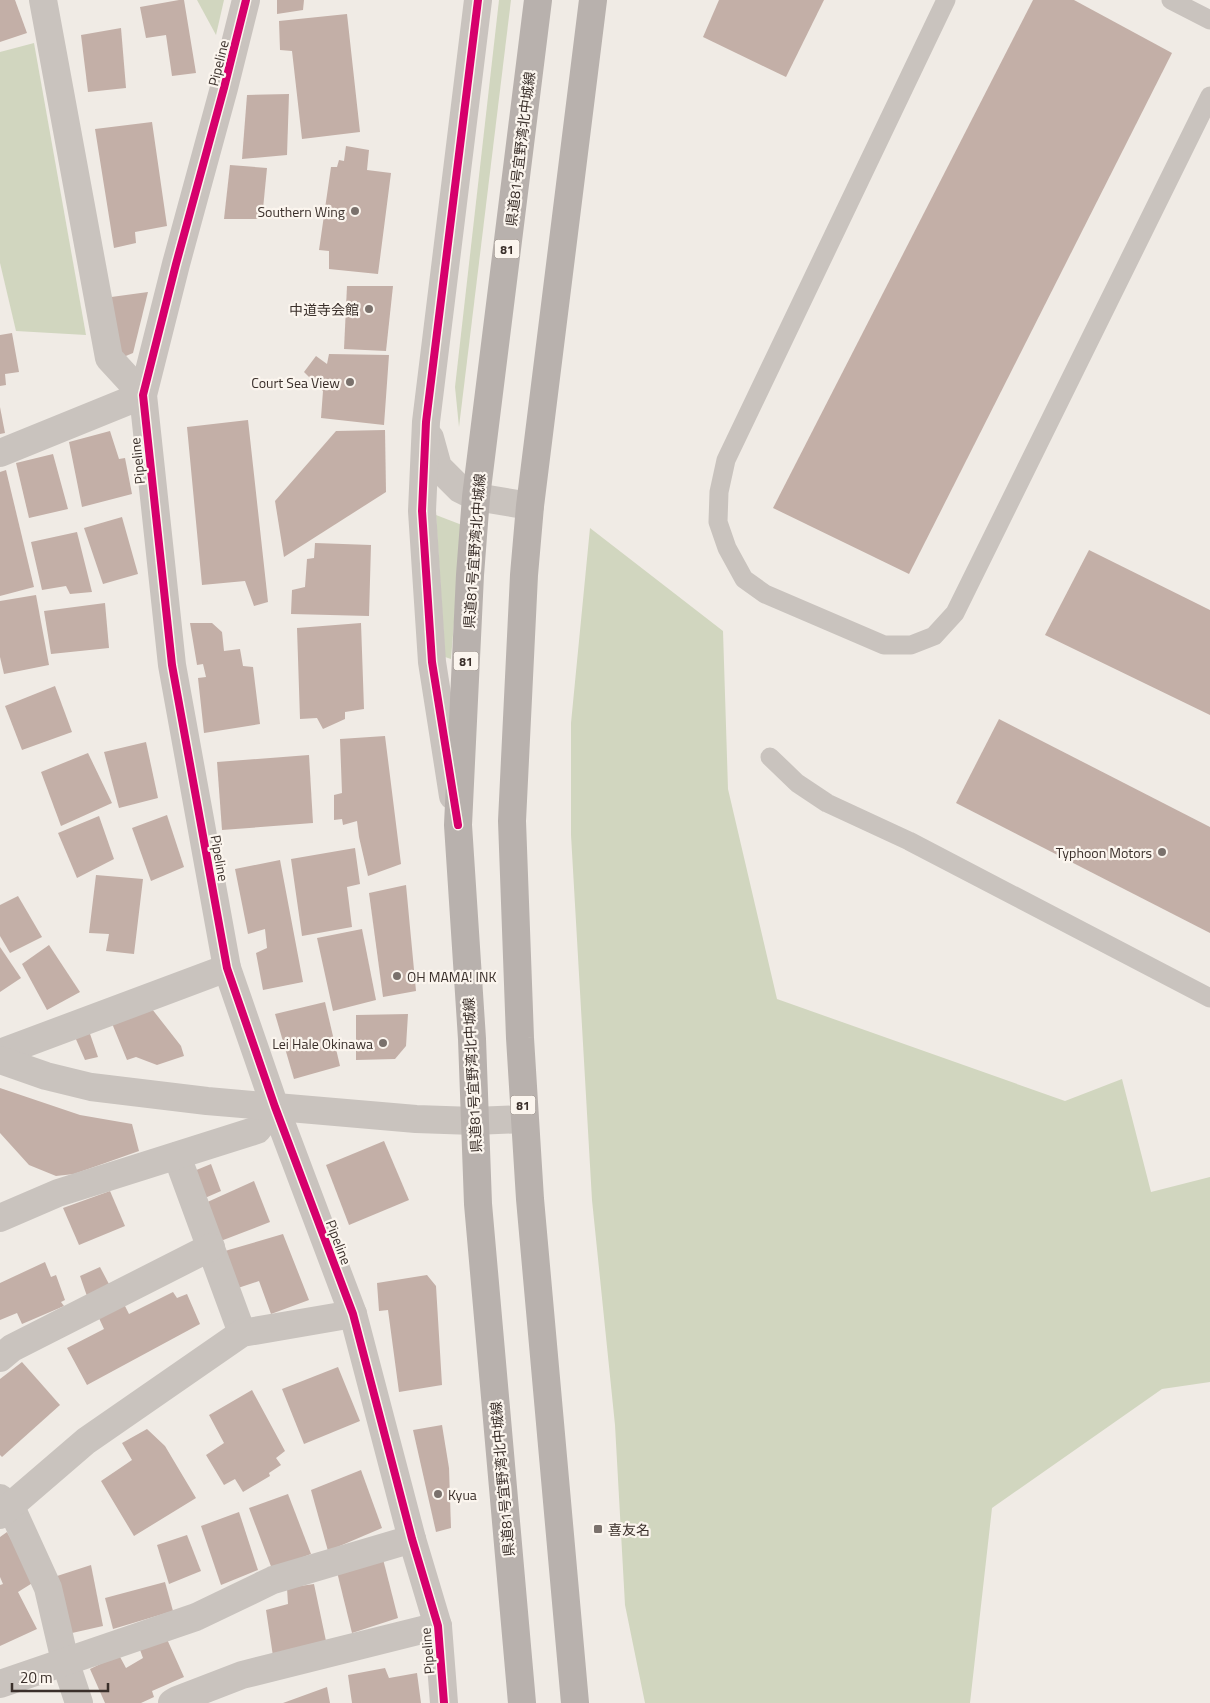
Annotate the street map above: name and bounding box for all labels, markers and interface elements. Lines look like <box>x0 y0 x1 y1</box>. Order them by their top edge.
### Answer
street label: Pipeline <box>202 38 234 88</box>
street label: 県道81号宜野湾北中城線 <box>500 70 540 228</box>
place label: Southern Wing <box>257 201 345 222</box>
marker: Southern Wing <box>349 205 361 217</box>
road number: 81 <box>494 240 520 258</box>
place label: 中道寺会館 <box>289 299 359 320</box>
marker: 中道寺会館 <box>363 303 375 315</box>
place label: Court Sea View <box>251 372 340 393</box>
marker: Court Sea View <box>344 376 356 388</box>
street label: Pipeline <box>124 437 150 485</box>
street label: 県道81号宜野湾北中城線 <box>458 473 490 629</box>
road number: 81 <box>454 651 478 670</box>
street label: Pipeline <box>206 833 234 883</box>
place label: Typhoon Motors <box>1056 842 1152 863</box>
marker: Typhoon Motors <box>1156 846 1168 858</box>
place label: OH MAMA! INK <box>407 966 496 987</box>
marker: OH MAMA! INK <box>391 970 403 982</box>
street label: 県道81号宜野湾北中城線 <box>457 997 487 1153</box>
place label: Lei Hale Okinawa <box>272 1033 373 1054</box>
marker: Lei Hale Okinawa <box>377 1037 389 1049</box>
road number: 81 <box>510 1096 536 1114</box>
street label: Pipeline <box>321 1216 357 1268</box>
street label: 県道81号宜野湾北中城線 <box>485 1401 519 1557</box>
place label: Kyua <box>448 1484 477 1505</box>
marker: Kyua <box>432 1488 444 1500</box>
place label: 喜友名 <box>608 1519 650 1540</box>
marker: 喜友名 <box>592 1523 604 1535</box>
street label: Pipeline <box>415 1627 439 1675</box>
scale bar <box>12 1660 109 1692</box>
text: 20 m <box>20 1666 53 1689</box>

